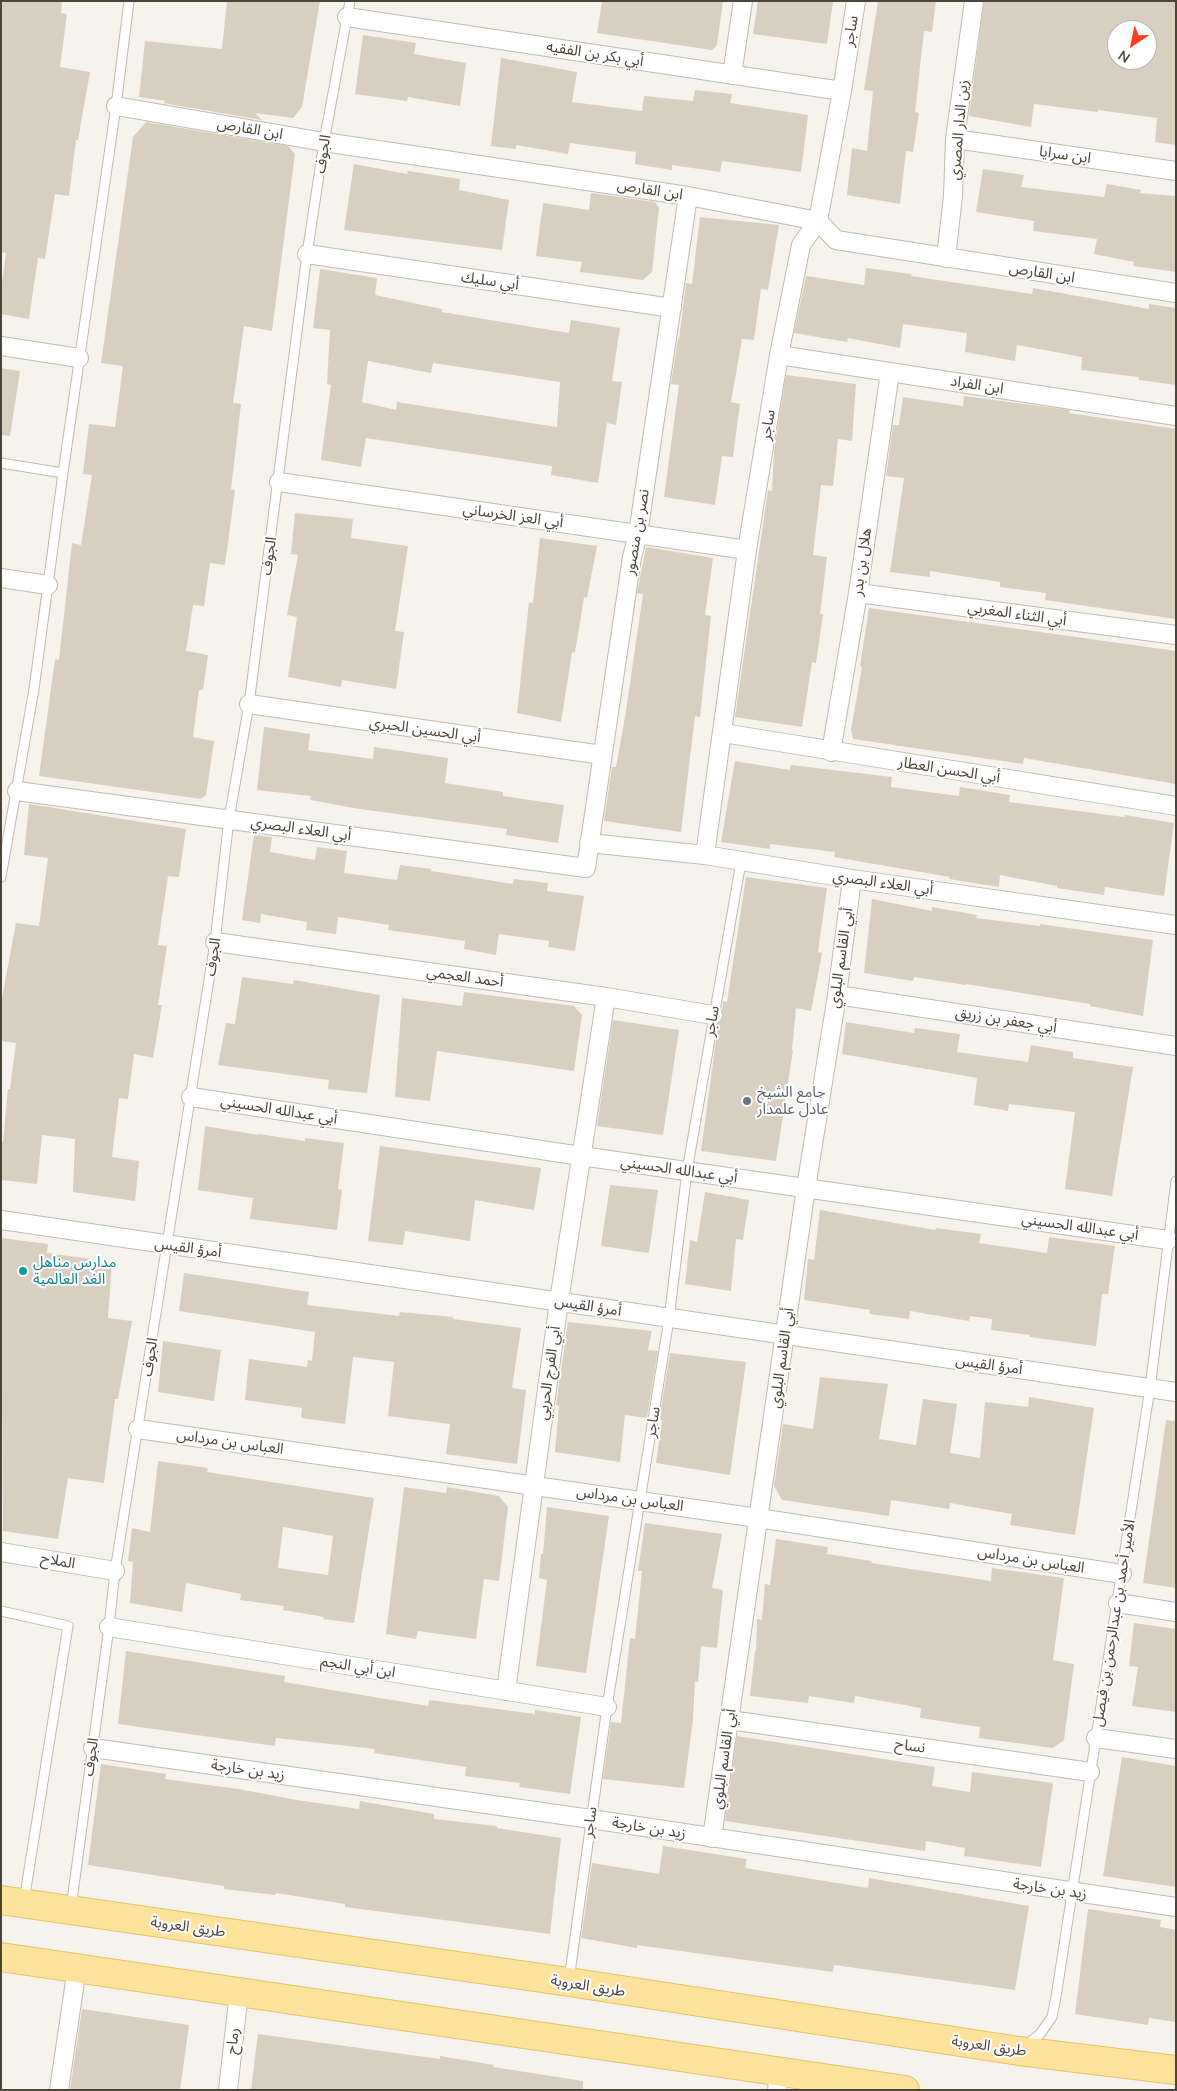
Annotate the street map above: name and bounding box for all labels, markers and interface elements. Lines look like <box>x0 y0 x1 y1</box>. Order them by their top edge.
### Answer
street label: ساجر <box>840 14 862 48</box>
north arrow <box>1107 20 1157 70</box>
street label: أبي بكر بن الفقيه <box>545 37 645 71</box>
text: N <box>1115 46 1134 67</box>
street label: زين الدار المصري <box>946 79 972 181</box>
street label: ابن القارص <box>216 114 284 144</box>
street label: الجوف <box>311 133 335 175</box>
street label: ابن سرايا <box>1038 142 1092 168</box>
street label: ابن القارص <box>616 176 684 204</box>
street label: ابن القارص <box>1008 259 1076 287</box>
street label: أبي سليك <box>460 268 520 294</box>
street label: ابن الفراد <box>949 372 1005 398</box>
street label: ساجر <box>757 408 779 442</box>
street label: نصر بن منصور <box>621 488 653 576</box>
street label: أبي العز الخرساني <box>462 500 564 532</box>
street label: هلال بن بدر <box>848 527 876 597</box>
street label: الجوف <box>257 536 281 576</box>
street label: أبي الثناء المغربي <box>966 598 1068 630</box>
street label: أبي الحسين الحبري <box>368 713 482 747</box>
street label: أبي الحسن العطار <box>897 753 1001 787</box>
street label: أبي العلاء البصري <box>250 813 352 845</box>
street label: أبي العلاء البصري <box>832 867 934 899</box>
street label: أبي القاسم البلوي <box>825 907 857 1009</box>
street label: الجوف <box>201 937 225 977</box>
street label: أحمد العجمي <box>425 963 505 991</box>
street label: أبي جعفر بن زريق <box>954 1003 1058 1037</box>
street label: ساجر <box>700 1004 724 1038</box>
place label: جامع الشيخ عادل علمدار <box>757 1083 828 1118</box>
street label: أبي عبدالله الحسيني <box>219 1092 339 1128</box>
marker: جامع الشيخ عادل علمدار <box>741 1095 753 1107</box>
street label: أبي عبدالله الحسيني <box>619 1153 739 1187</box>
street label: أبي عبدالله الحسيني <box>1020 1210 1140 1244</box>
street label: أمرؤ القيس <box>153 1234 223 1262</box>
place label: مدارس مناهل الغد العالمية <box>33 1253 116 1288</box>
marker: مدارس مناهل الغد العالمية <box>17 1265 29 1277</box>
street label: أمرؤ القيس <box>553 1292 623 1320</box>
street label: أبي القاسم البلوي <box>766 1307 798 1409</box>
street label: أبي الفرج الحربي <box>534 1325 564 1421</box>
street label: الجوف <box>138 1336 162 1378</box>
street label: أمرؤ القيس <box>954 1351 1024 1379</box>
street label: ساجر <box>642 1405 664 1439</box>
street label: العباس بن مرداس <box>175 1426 285 1458</box>
street label: العباس بن مرداس <box>575 1483 685 1515</box>
street label: الأمير أحمد بن عبدالرحمن بن فيصل <box>1089 1518 1139 1728</box>
street label: العباس بن مرداس <box>976 1543 1086 1577</box>
street label: الملاح <box>39 1549 77 1573</box>
street label: ابن أبي النجم <box>319 1652 397 1682</box>
street label: أبي القاسم البلوي <box>708 1708 740 1810</box>
street label: نساح <box>894 1735 926 1757</box>
street label: الجوف <box>79 1737 103 1777</box>
street label: زيد بن خارجة <box>210 1756 286 1784</box>
street label: ساجر <box>579 1805 601 1839</box>
street label: زيد بن خارجة <box>611 1813 687 1843</box>
street label: زيد بن خارجة <box>1012 1875 1088 1903</box>
street label: طريق العروبة <box>149 1913 227 1941</box>
street label: طريق العروبة <box>549 1971 627 2001</box>
street label: رماح <box>223 2027 243 2055</box>
street label: طريق العروبة <box>950 2032 1028 2060</box>

